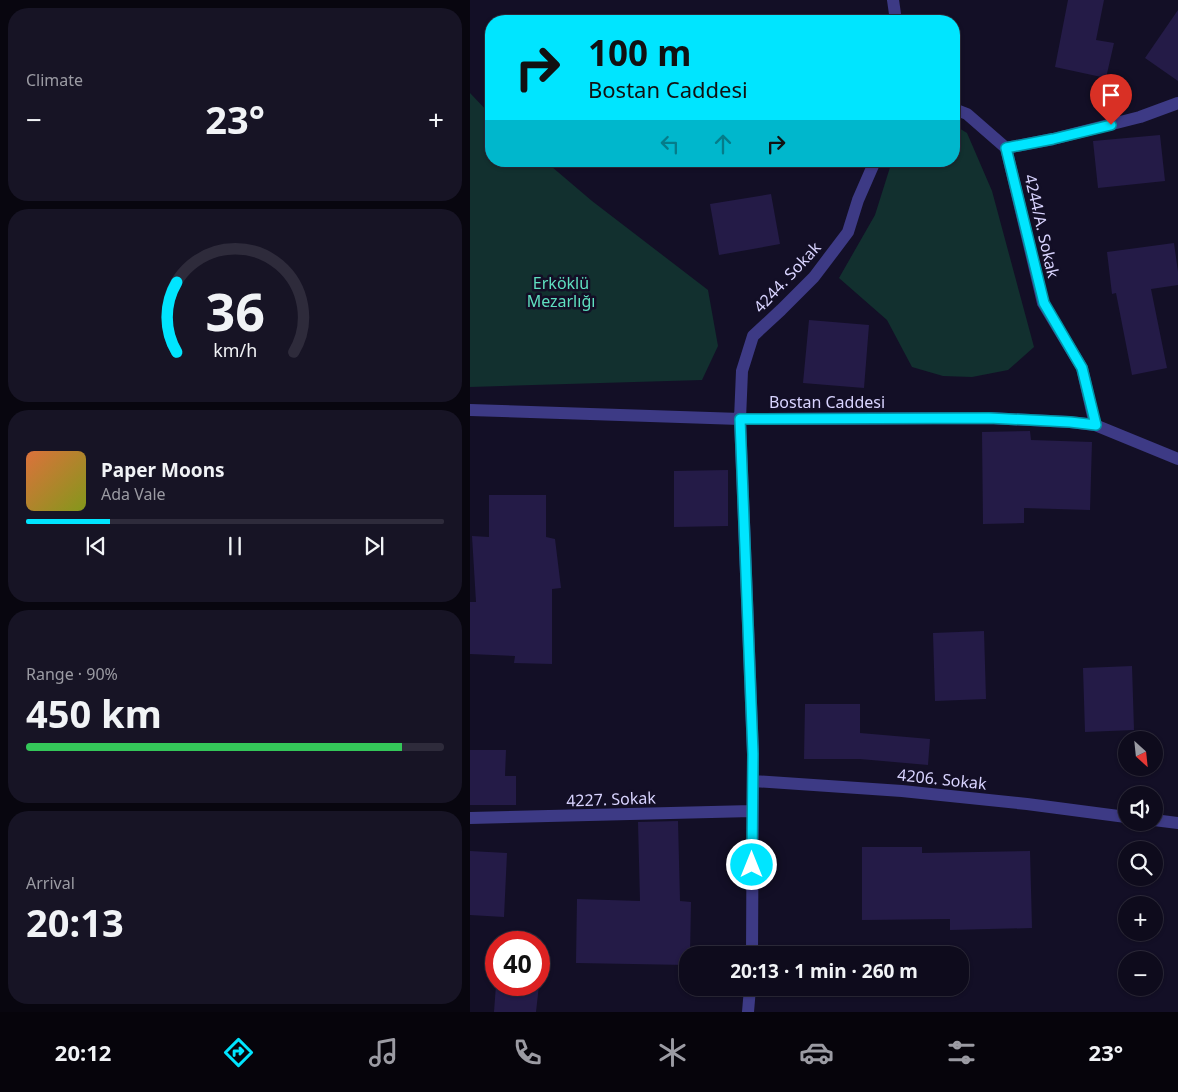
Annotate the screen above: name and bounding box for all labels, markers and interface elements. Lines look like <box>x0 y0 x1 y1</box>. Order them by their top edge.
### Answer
text: 100 m <box>588 29 691 76</box>
icon: right <box>505 35 570 100</box>
text: Climate <box>26 69 83 91</box>
text: Bostan Caddesi <box>588 74 748 104</box>
pin <box>1090 74 1132 125</box>
icon: arrive <box>1097 81 1125 109</box>
text: 23° <box>205 93 265 145</box>
text: − <box>26 100 42 138</box>
text: + <box>428 100 444 138</box>
icon: left <box>656 130 684 158</box>
icon: ahead <box>709 130 737 158</box>
icon: right <box>762 130 790 158</box>
street label: 4244/A. Sokak <box>1019 172 1065 280</box>
street label: 4244. Sokak <box>748 236 826 317</box>
park label: Erköklü Mezarlığı <box>527 272 595 312</box>
text: 36 <box>205 275 265 346</box>
text: km/h <box>213 338 257 362</box>
street label: Bostan Caddesi <box>769 391 885 413</box>
text: Paper Moons <box>101 457 225 483</box>
text: Ada Vale <box>101 483 166 505</box>
icon: previous <box>82 532 110 560</box>
icon: pause <box>221 532 249 560</box>
icon: next <box>360 532 388 560</box>
text: Range · 90% <box>26 663 118 685</box>
text: 450 km <box>26 687 162 739</box>
north arrow <box>1118 731 1162 776</box>
map controls <box>1118 731 1163 996</box>
street label: 4206. Sokak <box>896 763 988 795</box>
street label: 4227. Sokak <box>566 786 657 812</box>
button: sound <box>1118 786 1163 831</box>
position arrow <box>725 838 777 890</box>
button: search <box>1118 841 1163 886</box>
text: Arrival <box>26 872 75 894</box>
text: 20:13 <box>26 896 124 948</box>
button: + <box>1118 896 1163 941</box>
speed limit sign: 40 <box>485 931 550 996</box>
button: − <box>1118 951 1163 996</box>
text: 20:13 · 1 min · 260 m <box>730 958 918 984</box>
icon: directions <box>221 1035 256 1070</box>
icon: music <box>366 1035 401 1070</box>
icon: phone <box>510 1035 545 1070</box>
icon: climate <box>655 1035 690 1070</box>
icon: car <box>799 1035 834 1070</box>
icon: filters <box>944 1035 979 1070</box>
text: 20:12 <box>55 1037 111 1067</box>
text: 23° <box>1089 1037 1123 1067</box>

